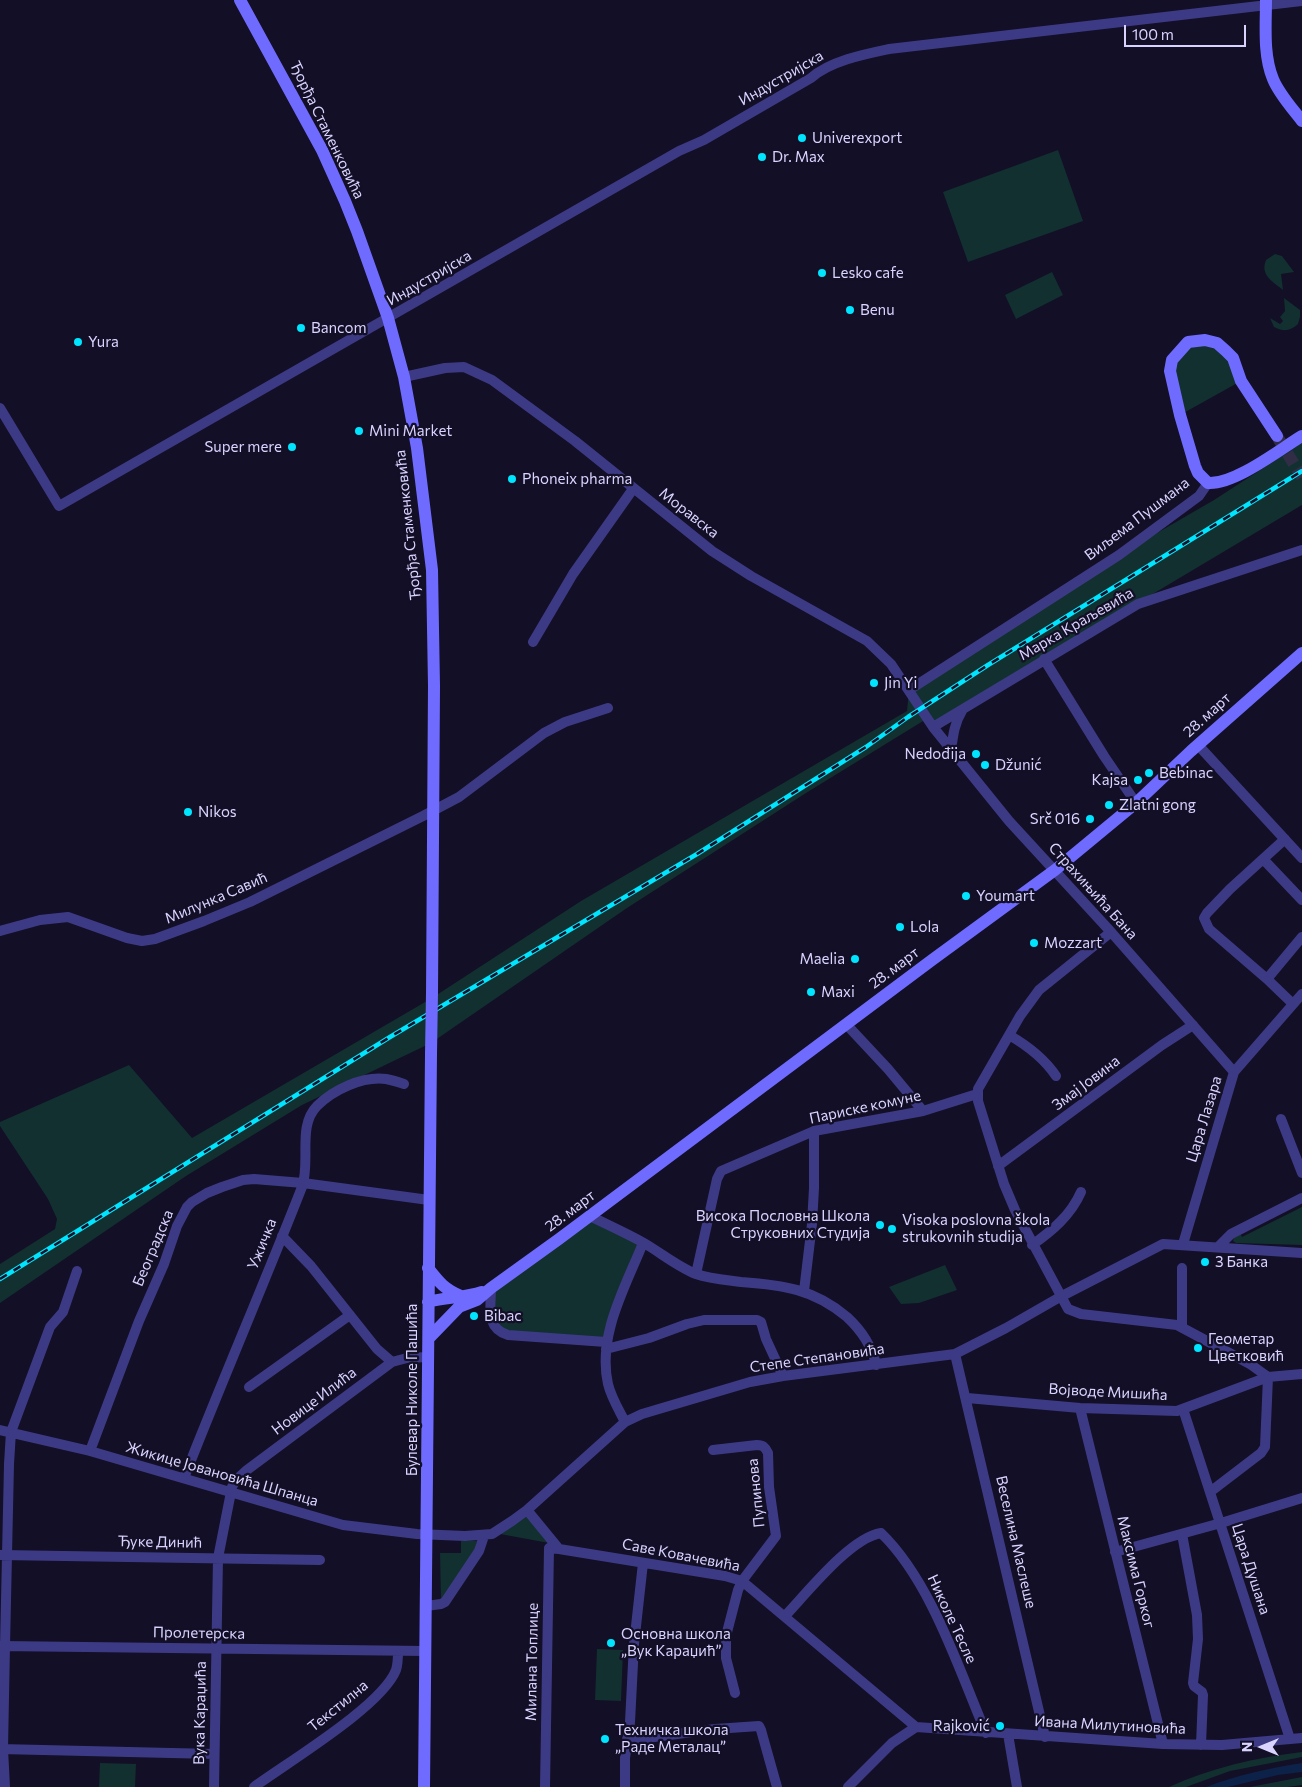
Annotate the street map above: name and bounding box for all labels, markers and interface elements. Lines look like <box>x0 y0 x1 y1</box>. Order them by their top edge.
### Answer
scale bar <box>1127 15 1250 47</box>
text: 100 m <box>1132 25 1174 43</box>
street label: Индустријска <box>735 46 827 110</box>
street label: Ђорђа Стаменковића <box>286 58 368 202</box>
place label: Univerexport <box>812 129 902 147</box>
marker: Univerexport <box>796 132 808 144</box>
place label: Dr. Max <box>772 148 825 166</box>
marker: Dr. Max <box>756 151 768 163</box>
street label: Индустријска <box>383 246 475 310</box>
place label: Lesko cafe <box>832 264 904 282</box>
marker: Lesko cafe <box>816 267 828 279</box>
place label: Benu <box>860 301 895 319</box>
marker: Benu <box>844 304 856 316</box>
place label: Bancom <box>311 319 367 337</box>
marker: Bancom <box>295 322 307 334</box>
place label: Yura <box>88 333 119 351</box>
marker: Yura <box>72 336 84 348</box>
place label: Mini Market <box>369 422 452 440</box>
marker: Mini Market <box>353 425 365 437</box>
place label: Super mere <box>205 438 282 456</box>
marker: Super mere <box>286 441 298 453</box>
street label: Ђорђа Стаменковића <box>391 449 425 601</box>
place label: Phoneix pharma <box>522 470 632 488</box>
marker: Phoneix pharma <box>506 473 518 485</box>
street label: Виљема Пушмана <box>1081 474 1193 564</box>
street label: Моравска <box>655 484 723 542</box>
street label: Марка Краљевића <box>1015 584 1137 664</box>
place label: Jin Yi <box>884 674 917 692</box>
marker: Jin Yi <box>868 677 880 689</box>
street label: 28. март <box>1180 689 1234 741</box>
place label: Nedođija <box>904 745 966 763</box>
marker: Nedođija <box>970 748 982 760</box>
place label: Džunić <box>995 756 1042 774</box>
marker: Džunić <box>979 759 991 771</box>
place label: Bebinac <box>1159 764 1213 782</box>
marker: Bebinac <box>1143 767 1155 779</box>
place label: Kajsa <box>1092 771 1128 789</box>
marker: Kajsa <box>1132 774 1144 786</box>
place label: Zlatni gong <box>1119 796 1196 814</box>
marker: Zlatni gong <box>1103 799 1115 811</box>
place label: Nikos <box>198 803 237 821</box>
marker: Nikos <box>182 806 194 818</box>
place label: Srč 016 <box>1030 810 1080 828</box>
marker: Srč 016 <box>1084 813 1096 825</box>
street label: Страхињића Бана <box>1045 839 1141 943</box>
street label: Милунка Савић <box>162 868 270 928</box>
place label: Youmart <box>976 887 1035 905</box>
marker: Youmart <box>960 890 972 902</box>
place label: Lola <box>910 918 939 936</box>
marker: Lola <box>894 921 906 933</box>
place label: Mozzart <box>1044 934 1102 952</box>
marker: Mozzart <box>1028 937 1040 949</box>
street label: 28. март <box>866 943 922 993</box>
place label: Maelia <box>800 950 845 968</box>
marker: Maelia <box>849 953 861 965</box>
place label: Maxi <box>821 983 855 1001</box>
marker: Maxi <box>805 986 817 998</box>
street label: Змај Јовина <box>1049 1052 1123 1114</box>
street label: Цара Лазара <box>1182 1074 1226 1164</box>
street label: Париске комуне <box>808 1086 922 1128</box>
street label: 28. март <box>542 1186 598 1236</box>
street label: Београдска <box>129 1207 177 1289</box>
place label: Висока Пословна Школа Струковних Студија <box>696 1207 870 1242</box>
place label: Visoka poslovna škola strukovnih studija <box>902 1211 1050 1246</box>
street label: Ужичка <box>244 1216 280 1272</box>
marker: Висока Пословна Школа Струковних Студија <box>874 1219 886 1231</box>
marker: Visoka poslovna škola strukovnih studija <box>886 1223 898 1235</box>
place label: 3 Банка <box>1215 1253 1268 1271</box>
marker: 3 Банка <box>1199 1256 1211 1268</box>
street label: Булевар Николе Пашића <box>403 1304 421 1476</box>
place label: Bibac <box>484 1307 522 1325</box>
marker: Bibac <box>468 1310 480 1322</box>
place label: Геометар Цветковић <box>1208 1330 1284 1365</box>
street label: Степе Степановића <box>748 1340 886 1376</box>
marker: Геометар Цветковић <box>1192 1342 1204 1354</box>
street label: Новице Илића <box>268 1363 360 1439</box>
street label: Војводе Мишића <box>1048 1380 1168 1404</box>
street label: Жикице Јовановића Шпанца <box>124 1438 320 1510</box>
street label: Пупинова <box>743 1458 769 1528</box>
street label: Веселина Маслеше <box>992 1474 1040 1610</box>
street label: Максима Горког <box>1113 1514 1159 1630</box>
street label: Цара Душана <box>1228 1521 1274 1617</box>
street label: Ђуке Динић <box>118 1532 202 1552</box>
street label: Саве Ковачевића <box>620 1535 742 1575</box>
street label: Николе Тесле <box>924 1572 980 1666</box>
street label: Милана Топлице <box>522 1603 542 1721</box>
street label: Пролетерска <box>153 1623 245 1643</box>
place label: Основна школа „Вук Караџић” <box>621 1625 731 1660</box>
marker: Основна школа „Вук Караџић” <box>605 1637 617 1649</box>
street label: Вука Караџића <box>190 1661 210 1765</box>
street label: Текстилна <box>304 1676 372 1736</box>
street label: Ивана Милутиновића <box>1034 1712 1186 1738</box>
place label: Rajković <box>933 1717 990 1735</box>
marker: Rajković <box>994 1720 1006 1732</box>
place label: Техничка школа „Раде Металац” <box>615 1721 729 1756</box>
north arrow <box>1237 1722 1287 1772</box>
marker: Техничка школа „Раде Металац” <box>599 1733 611 1745</box>
text: N <box>1238 1742 1255 1752</box>

